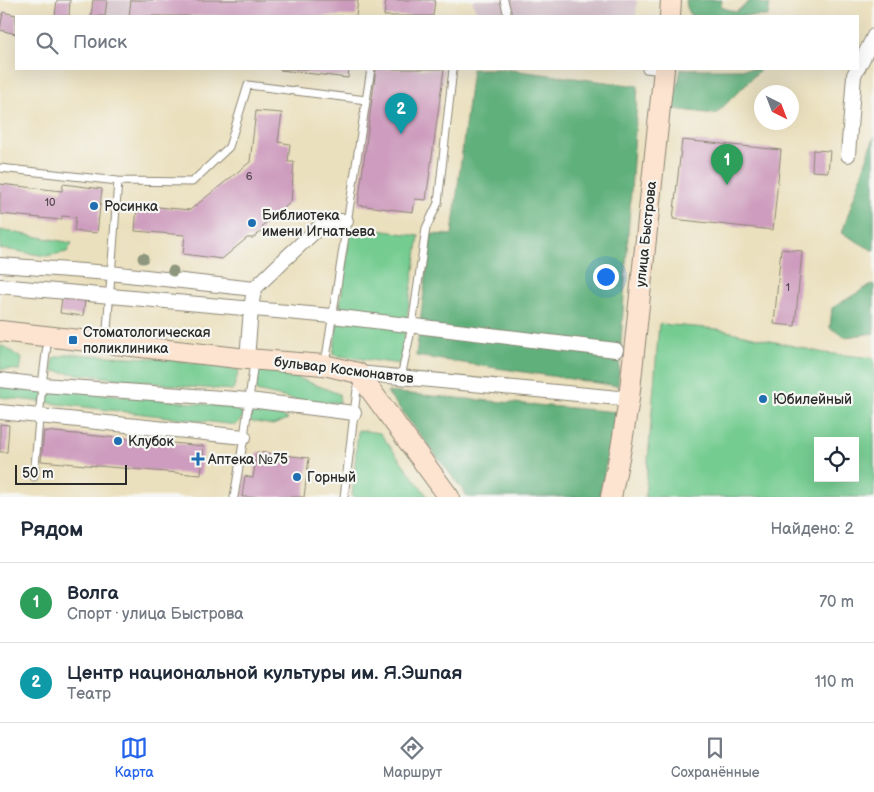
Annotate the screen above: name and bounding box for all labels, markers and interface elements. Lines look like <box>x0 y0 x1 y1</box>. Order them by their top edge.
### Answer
search box <box>15 15 859 70</box>
icon: search <box>33 29 61 57</box>
text: Поиск <box>73 31 127 54</box>
north arrow <box>754 85 799 130</box>
pin: 2 <box>385 93 417 134</box>
pin: 1 <box>711 144 743 185</box>
house number: 6 <box>246 170 253 183</box>
street label: улица Быстрова <box>632 179 660 288</box>
house number: 10 <box>45 196 56 209</box>
place label: Росинка <box>104 198 159 215</box>
marker: Росинка <box>88 200 100 212</box>
place label: Библиотека имени Игнатьева <box>262 207 376 240</box>
marker: Библиотека имени Игнатьева <box>246 217 258 229</box>
your location <box>593 264 619 290</box>
house number: 1 <box>786 281 790 294</box>
place label: Стоматологическая поликлиника <box>83 324 211 357</box>
marker: Стоматологическая поликлиника <box>67 334 79 346</box>
street label: бульвар Космонавтов <box>273 353 415 387</box>
place label: Юбилейный <box>773 391 852 408</box>
marker: Юбилейный <box>757 393 769 405</box>
place label: Клубок <box>128 433 174 450</box>
marker: Клубок <box>112 435 124 447</box>
map controls <box>814 437 859 482</box>
button: locate <box>814 437 859 482</box>
place label: Аптека №75 <box>207 451 288 468</box>
marker: Аптека №75 <box>192 453 204 465</box>
scale bar <box>15 462 128 485</box>
text: 50 m <box>22 465 54 482</box>
place label: Горный <box>307 469 356 486</box>
marker: Горный <box>291 471 303 483</box>
text: Рядом <box>20 517 83 542</box>
text: Найдено: 2 <box>770 520 854 539</box>
text: Волга <box>67 582 118 605</box>
text: 1 <box>33 593 39 612</box>
text: 70 m <box>819 593 854 612</box>
text: Спорт · улица Быстрова <box>67 605 244 624</box>
text: Центр национальной культуры им. Я.Эшпая <box>67 662 462 685</box>
text: 2 <box>31 673 41 692</box>
text: 110 m <box>815 673 854 692</box>
text: Театр <box>67 685 111 704</box>
tab: Карта <box>114 734 154 781</box>
tab: Маршрут <box>383 734 442 781</box>
tab: Сохранённые <box>671 734 760 781</box>

